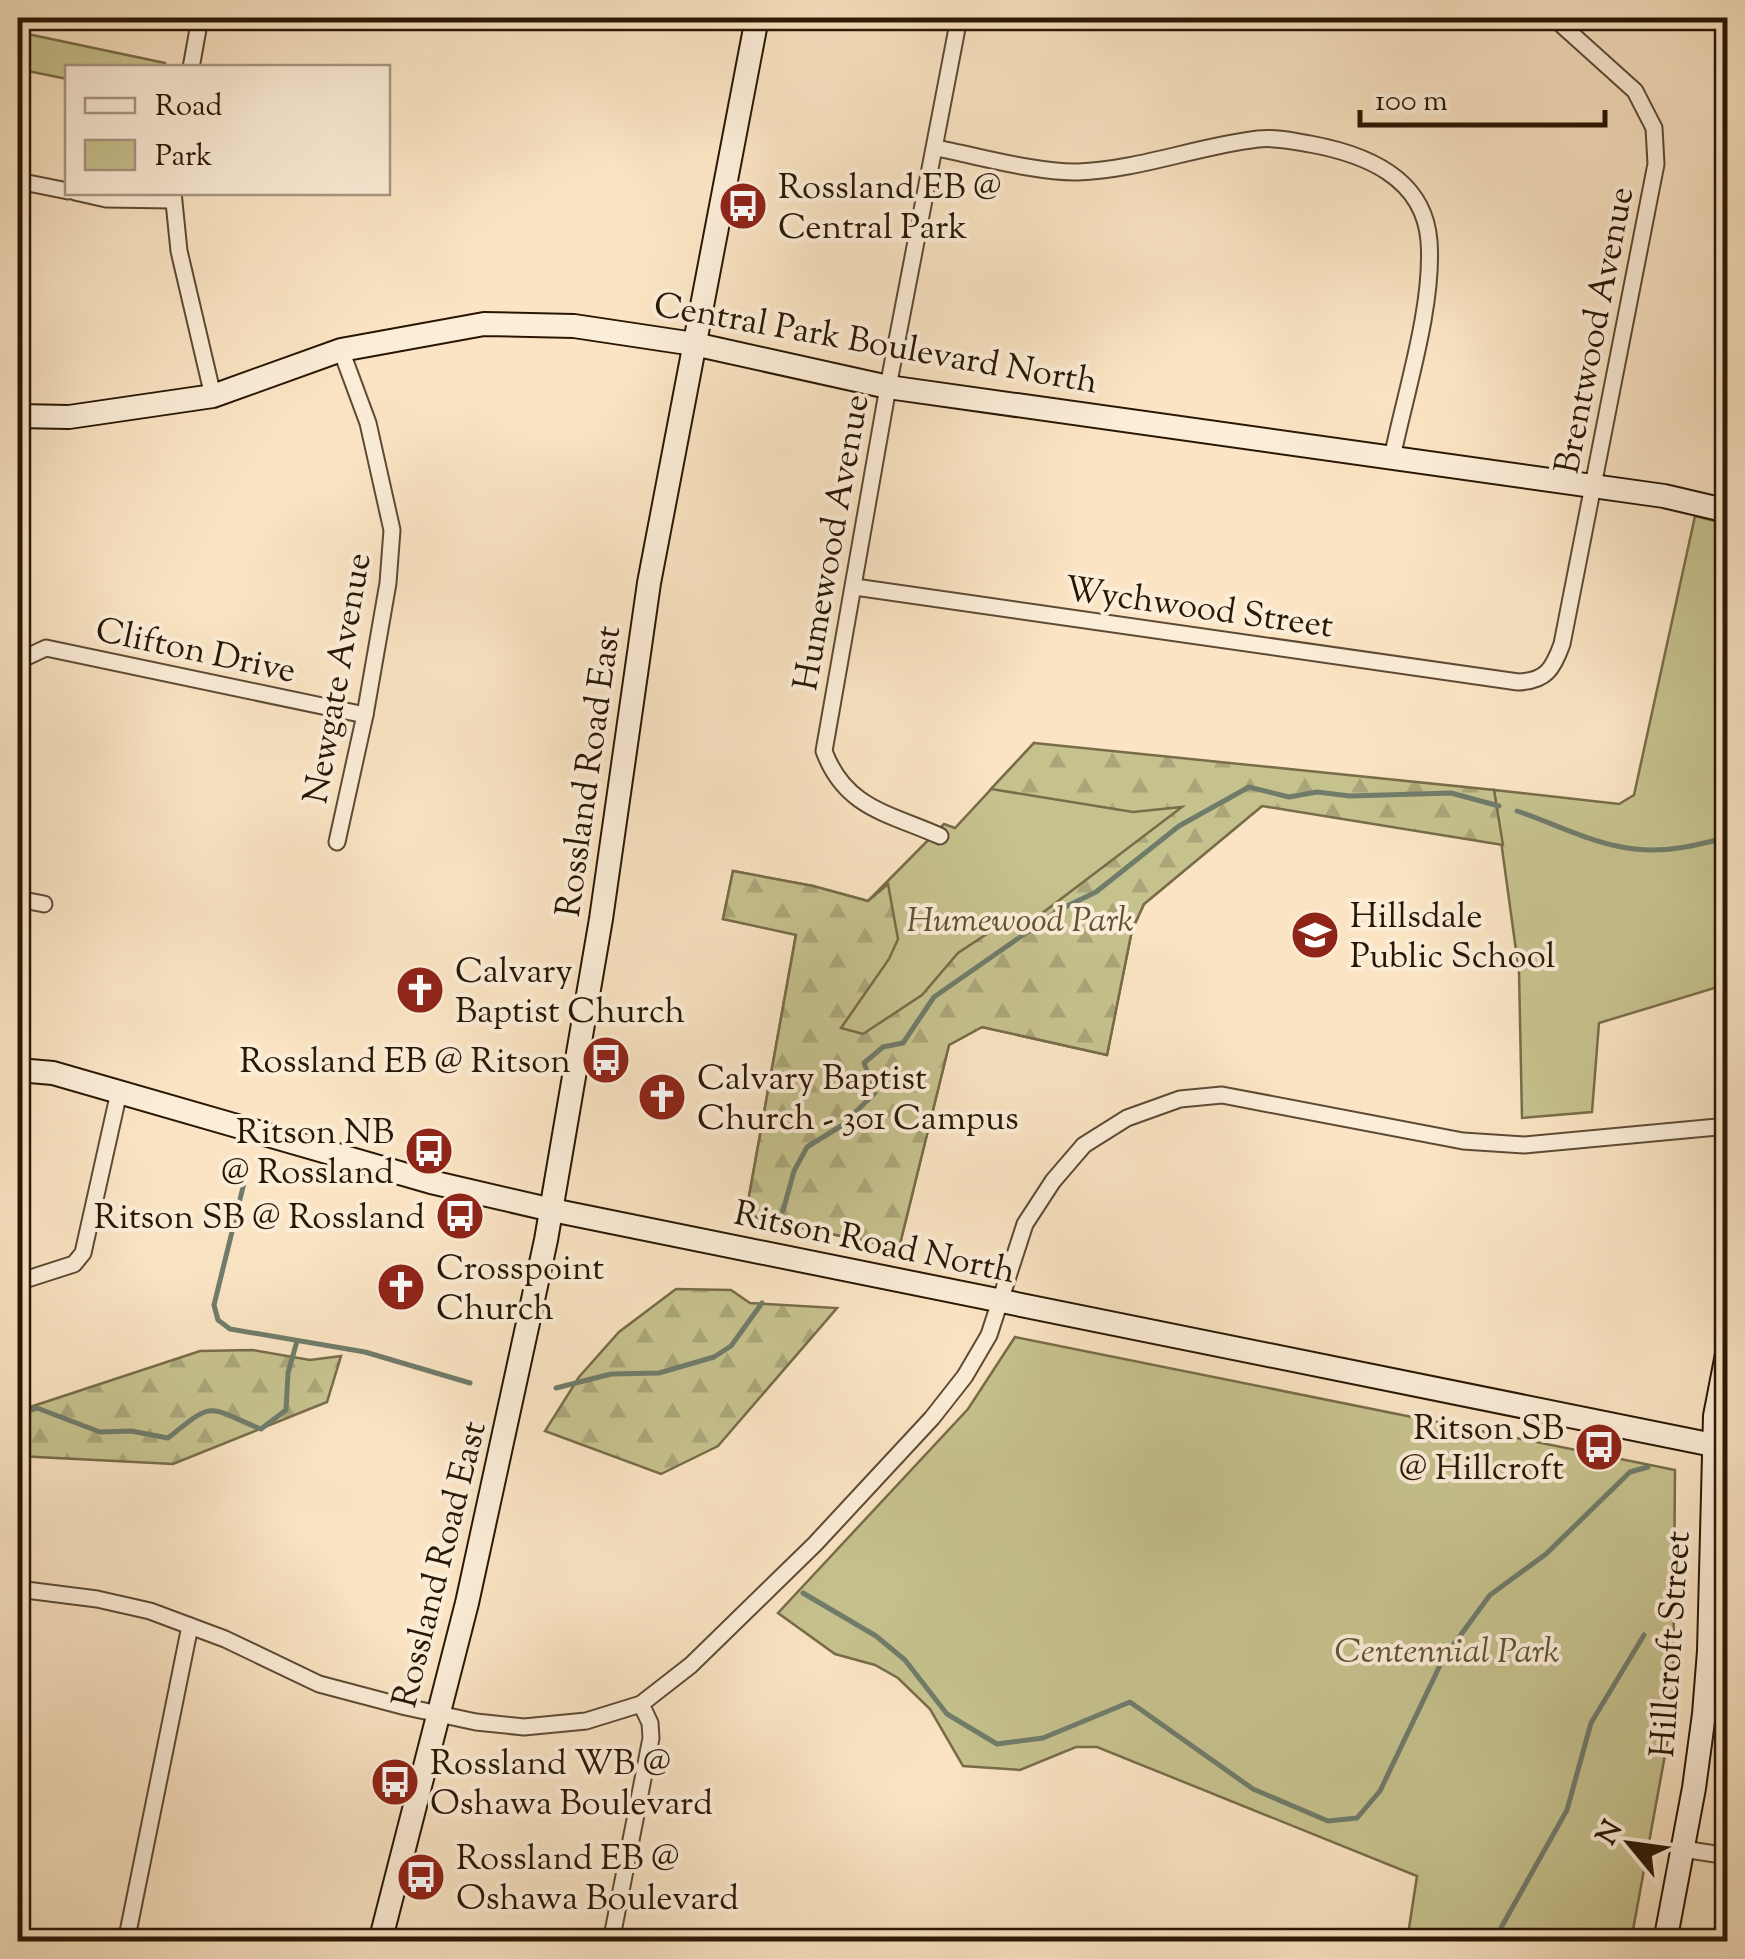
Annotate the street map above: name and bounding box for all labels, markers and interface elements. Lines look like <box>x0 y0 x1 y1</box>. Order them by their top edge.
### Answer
legend <box>65 65 390 195</box>
scale bar <box>1360 65 1605 127</box>
text: 100 m <box>1375 81 1448 124</box>
text: Road <box>155 86 222 129</box>
text: Park <box>155 136 212 179</box>
place label: Rossland EB @ Central Park <box>778 164 1002 255</box>
bus stop icon: Rossland EB @ Central Park <box>717 180 769 232</box>
street label: Brentwood Avenue <box>1544 183 1649 479</box>
street label: Central Park Boulevard North <box>649 281 1101 410</box>
street label: Humewood Avenue <box>782 391 885 695</box>
street label: Newgate Avenue <box>292 549 387 808</box>
street label: Wychwood Street <box>1061 565 1336 654</box>
street label: Clifton Drive <box>90 606 300 699</box>
street label: Rossland Road East <box>545 623 636 920</box>
place label: Hillsdale Public School <box>1350 893 1556 984</box>
park label: Humewood Park <box>906 897 1134 948</box>
school or university icon: Hillsdale Public School <box>1289 909 1341 961</box>
place label: Calvary Baptist Church <box>455 948 685 1039</box>
church icon: Calvary Baptist Church <box>394 964 446 1016</box>
bus stop icon: Rossland EB @ Ritson <box>580 1034 632 1086</box>
place label: Rossland EB @ Ritson <box>239 1038 571 1089</box>
place label: Calvary Baptist Church - 301 Campus <box>697 1055 1019 1146</box>
church icon: Calvary Baptist Church - 301 Campus <box>636 1071 688 1123</box>
place label: Ritson NB @ Rossland <box>221 1109 394 1200</box>
bus stop icon: Ritson NB @ Rossland <box>403 1125 455 1177</box>
bus stop icon: Ritson SB @ Rossland <box>434 1190 486 1242</box>
street label: Ritson Road North <box>729 1190 1020 1299</box>
place label: Ritson SB @ Rossland <box>94 1194 425 1245</box>
place label: Crosspoint Church <box>436 1245 604 1336</box>
church icon: Crosspoint Church <box>375 1261 427 1313</box>
place label: Ritson SB @ Hillcroft <box>1399 1405 1564 1496</box>
street label: Rossland Road East <box>381 1416 502 1713</box>
bus stop icon: Ritson SB @ Hillcroft <box>1573 1421 1625 1473</box>
street label: Hillcroft Street <box>1639 1529 1706 1759</box>
park label: Centennial Park <box>1335 1628 1560 1679</box>
place label: Rossland WB @ Oshawa Boulevard <box>430 1740 713 1831</box>
bus stop icon: Rossland WB @ Oshawa Boulevard <box>369 1756 421 1808</box>
north arrow <box>1580 1794 1680 1894</box>
text: N <box>1588 1814 1634 1853</box>
place label: Rossland EB @ Oshawa Boulevard <box>456 1835 739 1926</box>
bus stop icon: Rossland EB @ Oshawa Boulevard <box>395 1851 447 1903</box>

